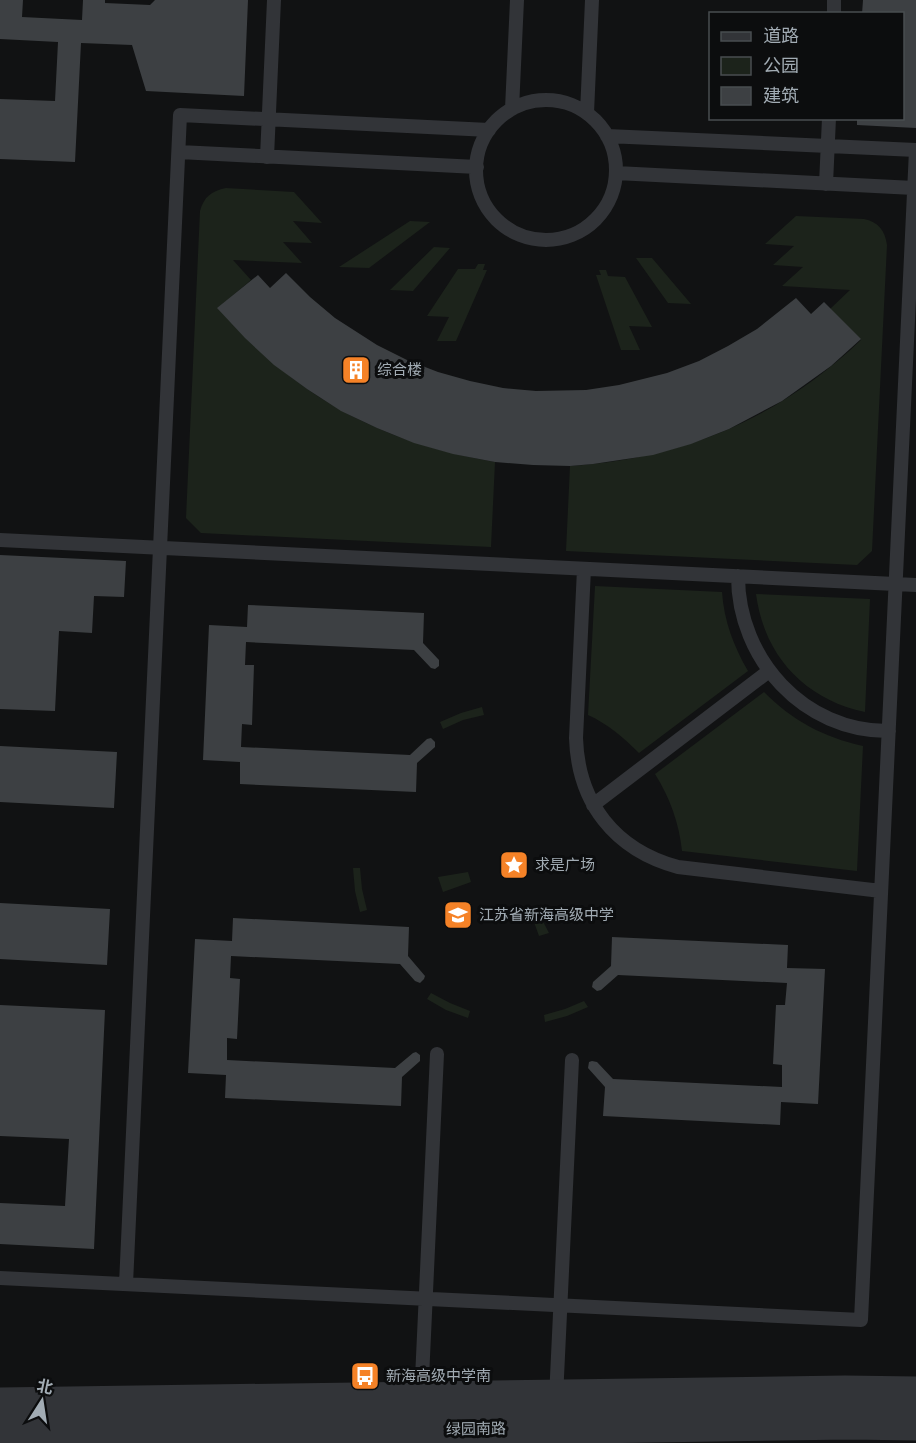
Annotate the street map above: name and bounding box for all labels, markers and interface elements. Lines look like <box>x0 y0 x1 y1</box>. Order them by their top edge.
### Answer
legend <box>709 12 904 120</box>
text: 道路 <box>763 25 799 46</box>
text: 公园 <box>763 55 799 76</box>
text: 建筑 <box>763 85 799 106</box>
building icon: 综合楼 <box>340 354 372 386</box>
place label: 综合楼 <box>377 361 422 379</box>
place icon: 求是广场 <box>498 849 530 881</box>
place label: 求是广场 <box>535 856 595 874</box>
school or university icon: 江苏省新海高级中学 <box>442 899 474 931</box>
place label: 江苏省新海高级中学 <box>479 906 614 924</box>
bus stop icon: 新海高级中学南 <box>349 1360 381 1392</box>
place label: 新海高级中学南 <box>386 1367 491 1385</box>
north arrow <box>12 1371 72 1431</box>
text: 北 <box>35 1376 55 1398</box>
street label: 绿园南路 <box>446 1419 506 1439</box>

